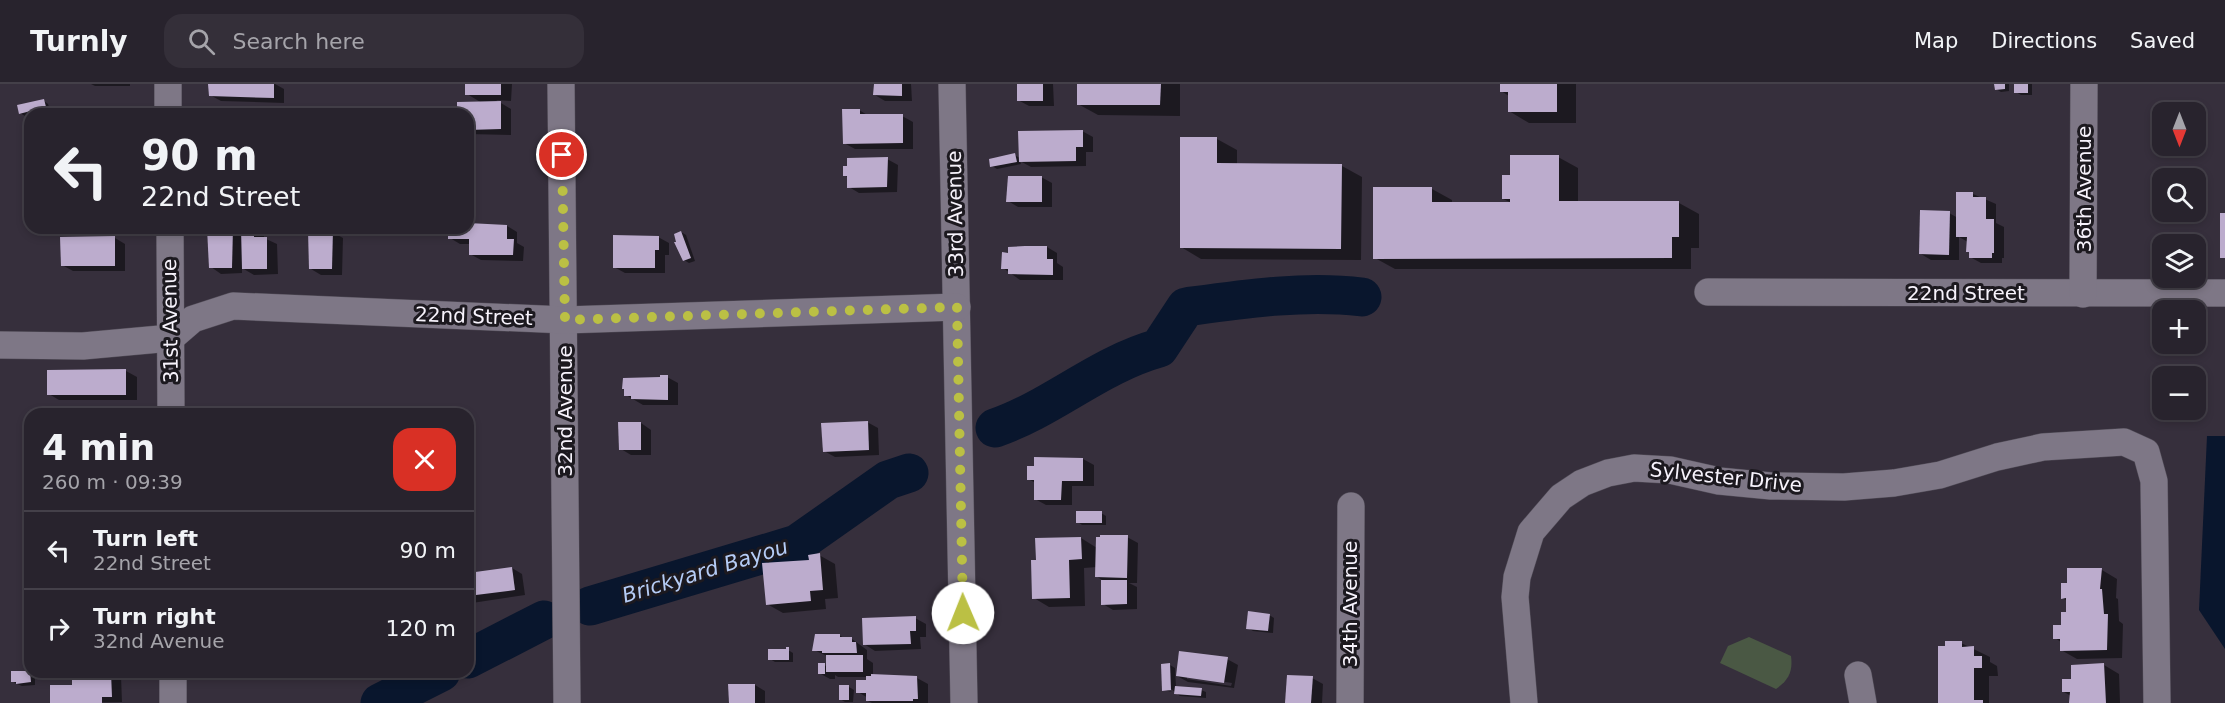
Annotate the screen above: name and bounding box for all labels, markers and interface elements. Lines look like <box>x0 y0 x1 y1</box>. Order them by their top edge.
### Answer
search box <box>164 14 584 68</box>
text: Turnly <box>30 25 128 58</box>
icon: search <box>185 25 218 58</box>
text: Search here <box>233 29 365 54</box>
text: Map <box>1914 29 1958 53</box>
text: Directions <box>1991 29 2097 53</box>
text: Saved <box>2130 29 2195 53</box>
north arrow <box>2152 102 2206 156</box>
map controls <box>2152 102 2206 420</box>
street label: 36th Avenue <box>2072 126 2096 252</box>
pin <box>536 129 587 180</box>
text: 90 m <box>141 131 258 180</box>
icon: left <box>42 132 120 210</box>
icon: arrive <box>545 138 578 171</box>
street label: 33rd Avenue <box>942 150 968 278</box>
button: search <box>2152 168 2206 222</box>
text: 22nd Street <box>141 181 300 212</box>
button: layers <box>2152 234 2206 288</box>
street label: 31st Avenue <box>157 259 183 383</box>
street label: 22nd Street <box>1907 281 2025 305</box>
button: + <box>2152 300 2206 354</box>
street label: 22nd Street <box>415 302 534 330</box>
street label: 32nd Avenue <box>553 345 577 477</box>
button: − <box>2152 366 2206 420</box>
text: 4 min <box>42 427 155 468</box>
button: close <box>393 428 456 491</box>
street label: Sylvester Drive <box>1649 457 1803 497</box>
text: 260 m · 09:39 <box>42 470 183 494</box>
text: Turn left <box>93 526 198 551</box>
icon: left <box>42 534 75 567</box>
water label: Brickyard Bayou <box>619 534 791 608</box>
text: 90 m <box>400 538 456 563</box>
street label: 34th Avenue <box>1338 541 1362 667</box>
text: 22nd Street <box>93 551 211 575</box>
position arrow <box>931 581 995 645</box>
text: Turn right <box>93 604 216 629</box>
icon: right <box>42 612 75 645</box>
text: 120 m <box>386 616 456 641</box>
text: 32nd Avenue <box>93 629 224 653</box>

